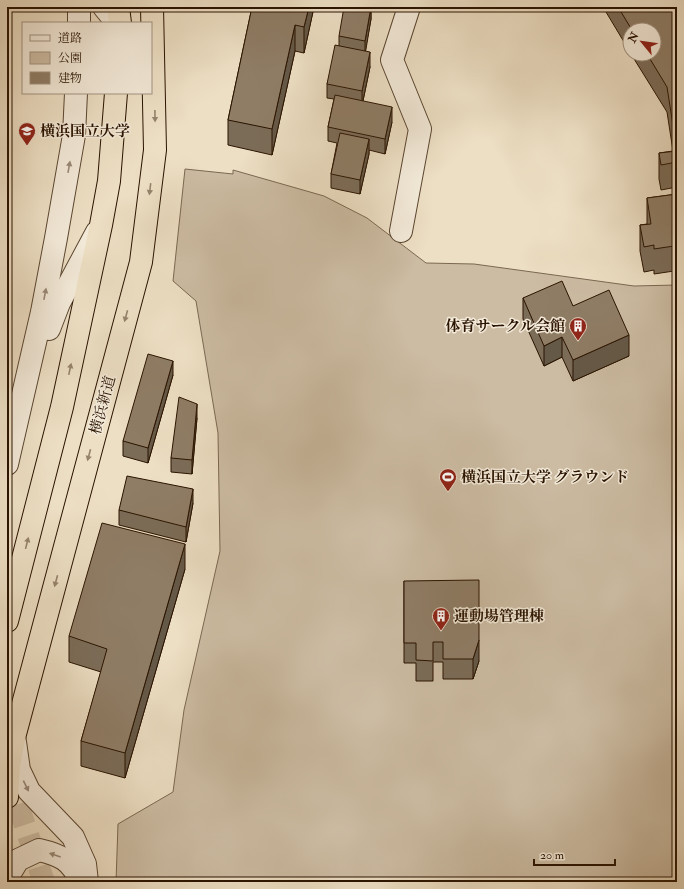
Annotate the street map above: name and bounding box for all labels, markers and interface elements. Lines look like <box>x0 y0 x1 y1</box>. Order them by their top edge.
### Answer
legend <box>22 22 152 94</box>
north arrow <box>622 22 662 62</box>
text: N <box>625 29 642 46</box>
text: 道路 <box>58 31 82 46</box>
text: 公園 <box>58 51 82 66</box>
text: 建物 <box>58 71 82 86</box>
one-way arrow <box>151 110 158 122</box>
school or university icon: 横浜国立大学 <box>17 121 37 146</box>
place label: 横浜国立大学 <box>40 122 130 141</box>
one-way arrow <box>66 160 72 173</box>
one-way arrow <box>147 183 153 195</box>
one-way arrow <box>43 288 49 301</box>
one-way arrow <box>123 311 129 323</box>
building icon: 体育サークル会館 <box>568 316 588 341</box>
place label: 体育サークル会館 <box>445 317 565 336</box>
one-way arrow <box>68 363 74 375</box>
street label: 横浜新道 <box>86 374 120 436</box>
one-way arrow <box>86 450 92 462</box>
sports icon: 横浜国立大学 グラウンド <box>438 467 458 492</box>
place label: 横浜国立大学 グラウンド <box>461 468 629 487</box>
one-way arrow <box>24 537 30 549</box>
one-way arrow <box>52 575 58 587</box>
building icon: 運動場管理棟 <box>431 606 451 631</box>
place label: 運動場管理棟 <box>454 607 544 626</box>
one-way arrow <box>23 780 29 791</box>
scale bar <box>534 841 615 867</box>
text: 20 m <box>540 848 565 863</box>
one-way arrow <box>49 851 61 858</box>

